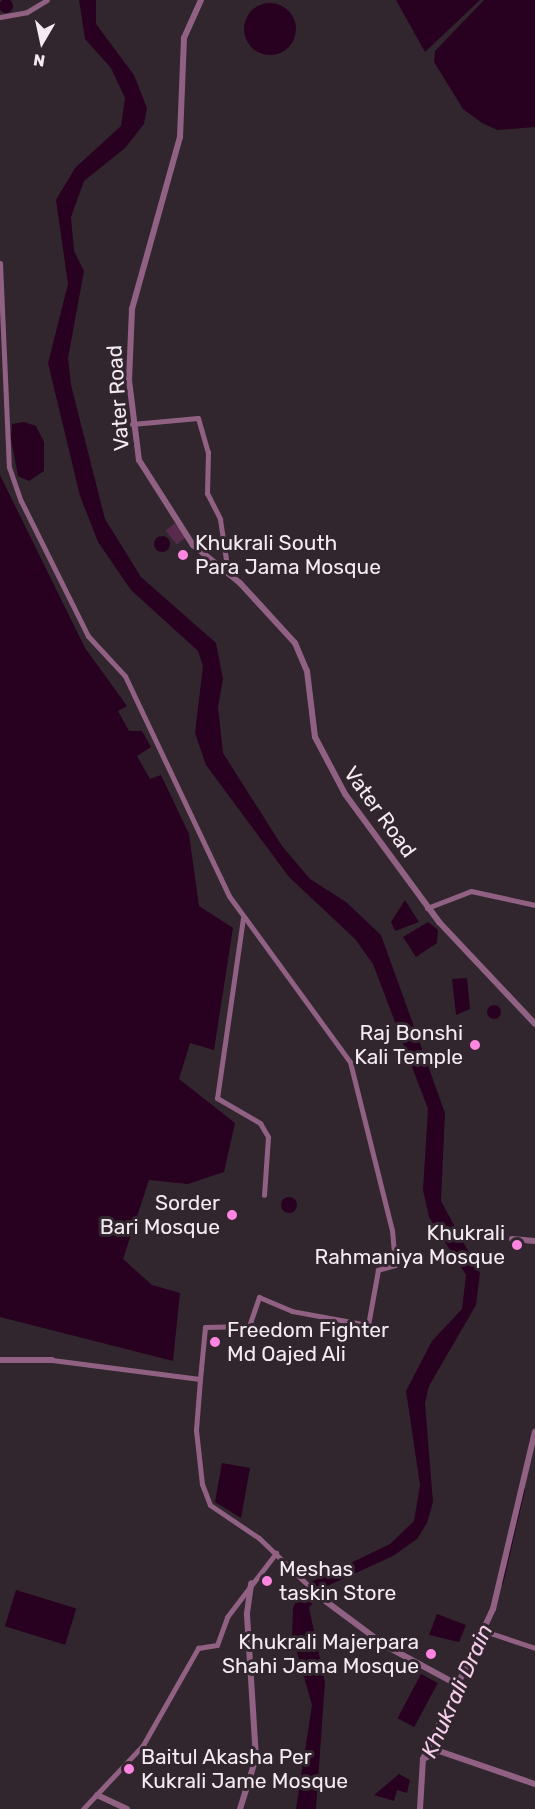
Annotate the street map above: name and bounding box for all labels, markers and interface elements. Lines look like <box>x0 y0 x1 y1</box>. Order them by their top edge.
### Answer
north arrow <box>12 12 72 72</box>
text: N <box>32 50 46 71</box>
street label: Vater Road <box>102 344 134 452</box>
place label: Khukrali South Para Jama Mosque <box>195 530 381 580</box>
marker: Khukrali South Para Jama Mosque <box>176 548 190 562</box>
street label: Vater Road <box>338 761 422 863</box>
place label: Raj Bonshi Kali Temple <box>354 1020 463 1070</box>
marker: Raj Bonshi Kali Temple <box>468 1038 482 1052</box>
place label: Sorder Bari Mosque <box>100 1190 220 1240</box>
marker: Sorder Bari Mosque <box>225 1208 239 1222</box>
place label: Khukrali Rahmaniya Mosque <box>315 1220 505 1270</box>
marker: Khukrali Rahmaniya Mosque <box>510 1238 524 1252</box>
place label: Freedom Fighter Md Oajed Ali <box>227 1317 389 1367</box>
marker: Freedom Fighter Md Oajed Ali <box>208 1335 222 1349</box>
place label: Meshas taskin Store <box>279 1556 396 1606</box>
marker: Meshas taskin Store <box>260 1574 274 1588</box>
water label: Khukrali Drain <box>416 1620 498 1762</box>
place label: Khukrali Majerpara Shahi Jama Mosque <box>222 1629 419 1679</box>
marker: Khukrali Majerpara Shahi Jama Mosque <box>424 1647 438 1661</box>
place label: Baitul Akasha Per Kukrali Jame Mosque <box>141 1744 348 1794</box>
marker: Baitul Akasha Per Kukrali Jame Mosque <box>122 1762 136 1776</box>

